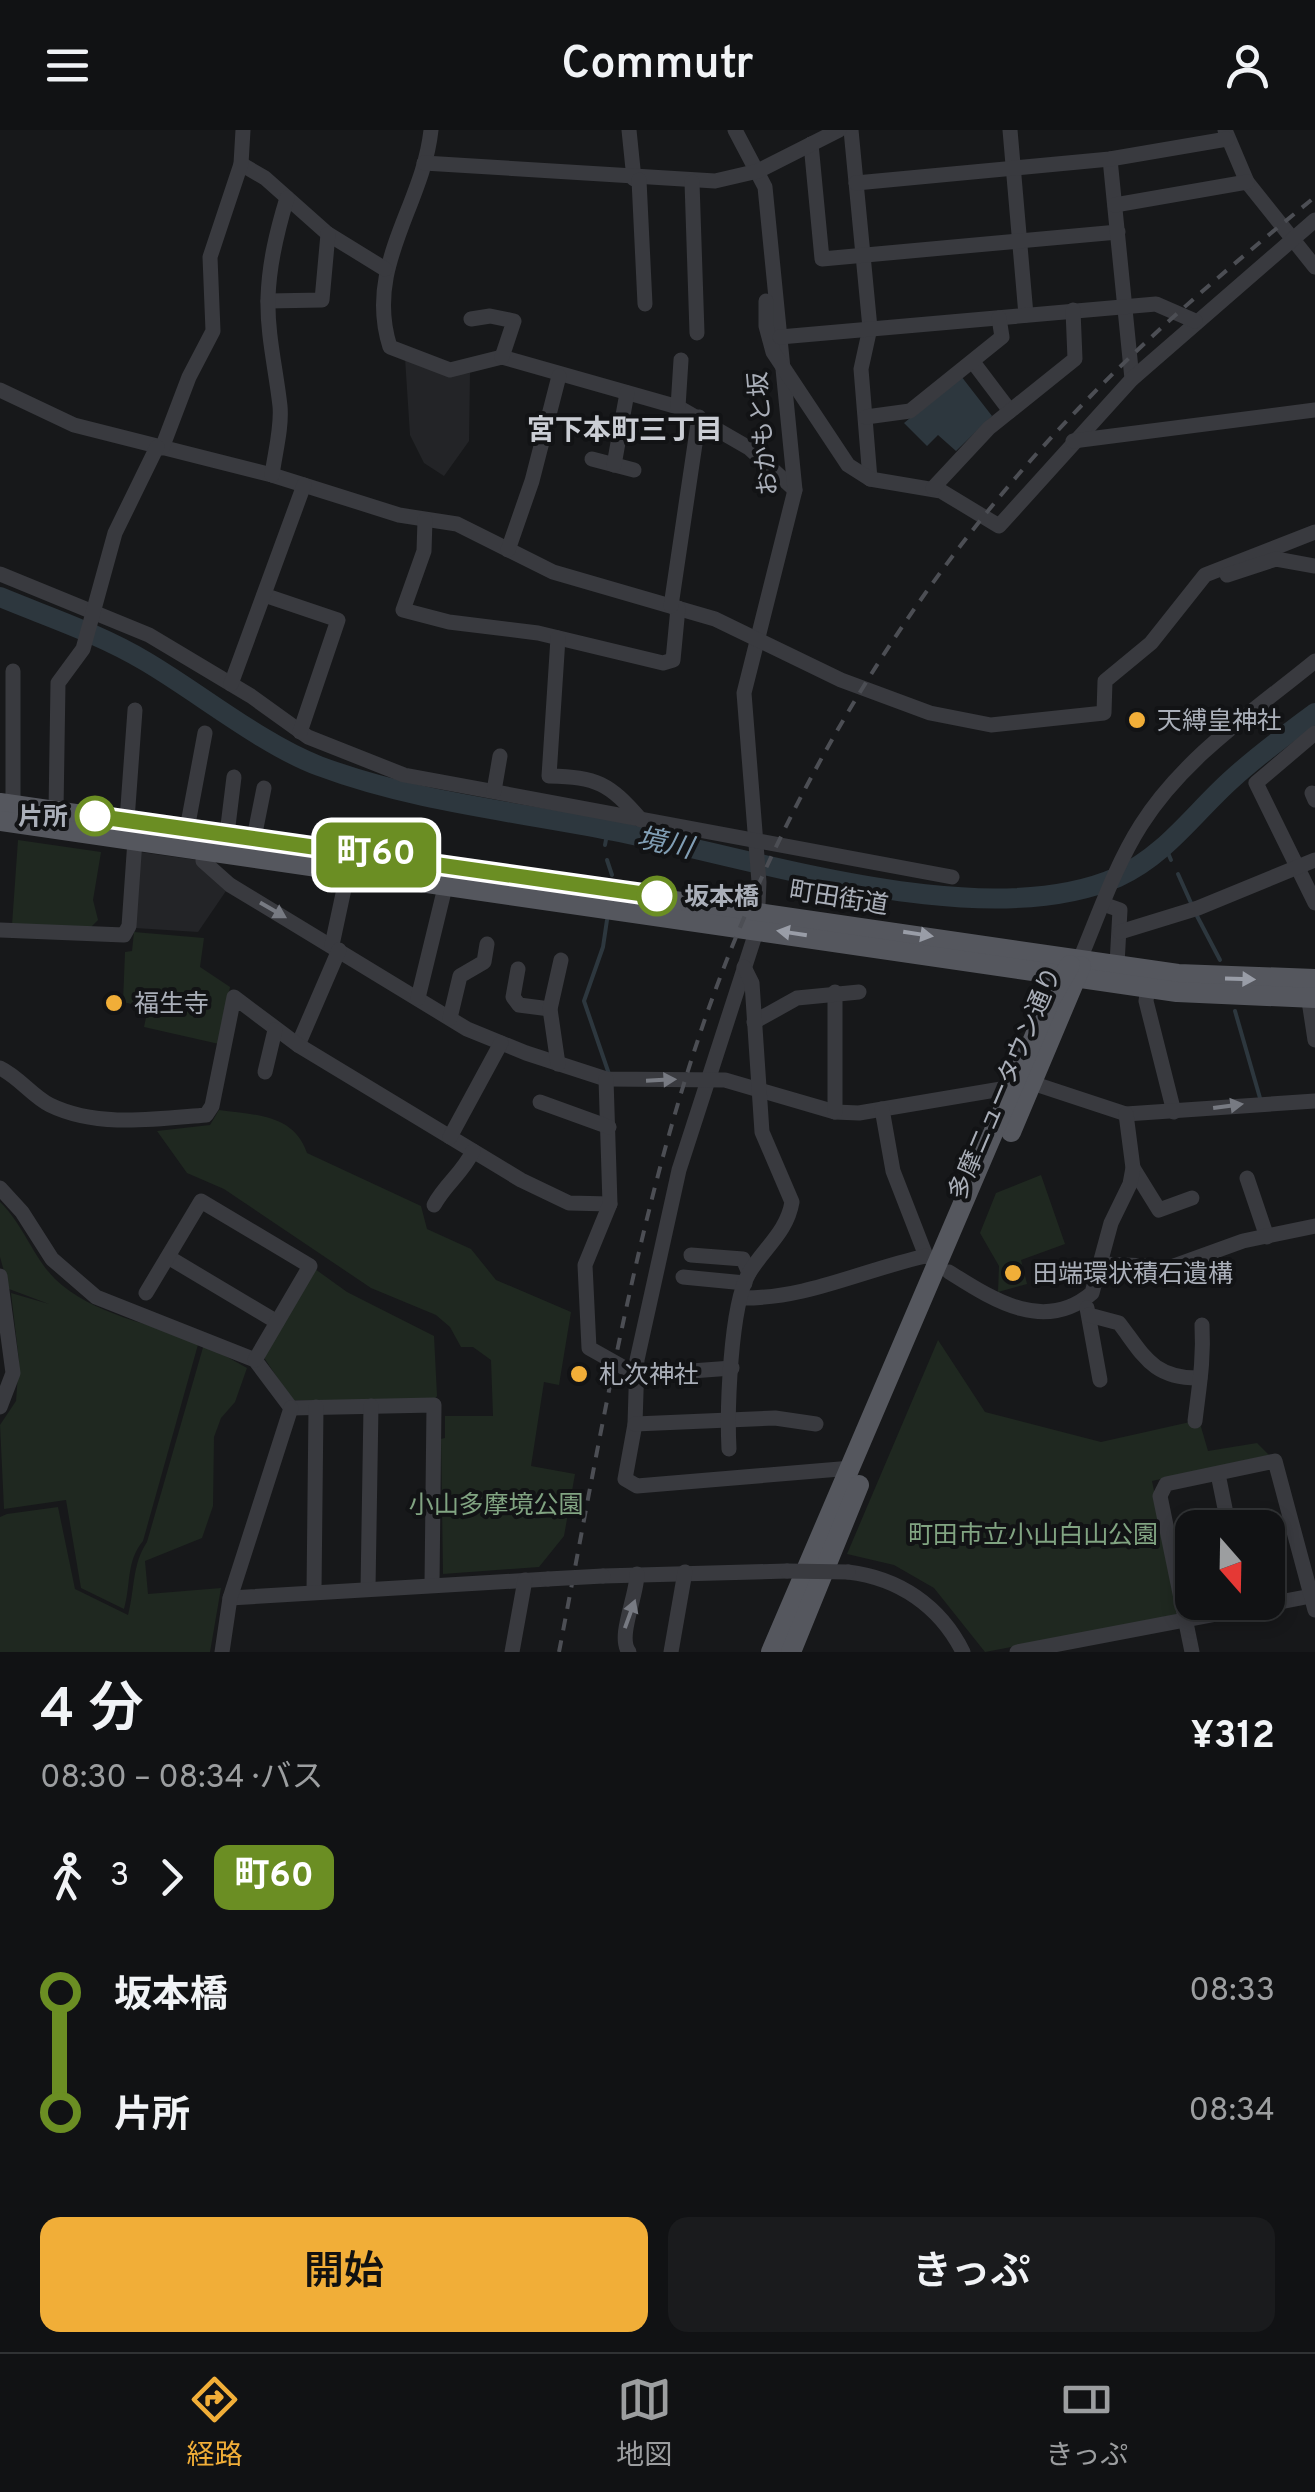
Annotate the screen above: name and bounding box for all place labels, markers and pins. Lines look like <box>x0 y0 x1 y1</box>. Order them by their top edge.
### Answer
place label: 天縛皇神社 <box>1157 707 1282 739</box>
marker: 天縛皇神社 <box>1126 709 1148 731</box>
marker: 片所 <box>76 797 114 835</box>
place label: 片所 <box>18 803 68 835</box>
marker: 坂本橋 <box>638 877 676 915</box>
place label: 坂本橋 <box>684 883 759 915</box>
place label: 福生寺 <box>134 990 209 1022</box>
marker: 福生寺 <box>103 992 125 1014</box>
place label: 田端環状積石遺構 <box>1033 1260 1233 1292</box>
marker: 田端環状積石遺構 <box>1002 1262 1024 1284</box>
place label: 札次神社 <box>599 1361 699 1393</box>
marker: 札次神社 <box>568 1363 590 1385</box>

